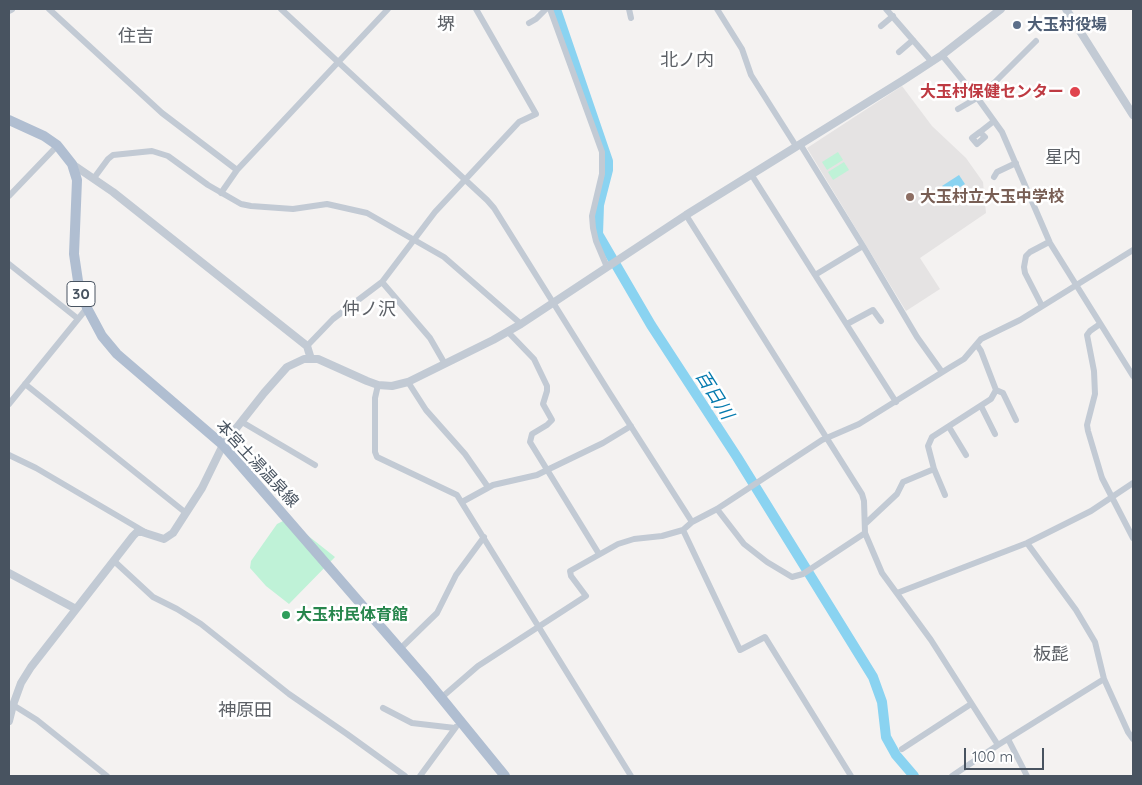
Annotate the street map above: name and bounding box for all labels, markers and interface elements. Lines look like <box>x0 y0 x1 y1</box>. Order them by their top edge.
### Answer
district label: 堺 <box>437 14 455 36</box>
place label: 大玉村役場 <box>1027 15 1107 35</box>
marker: 大玉村役場 <box>1011 19 1023 31</box>
district label: 住吉 <box>118 26 154 48</box>
district label: 北ノ内 <box>660 50 714 72</box>
place label: 大玉村保健センター <box>920 82 1064 102</box>
marker: 大玉村保健センター <box>1068 85 1082 99</box>
district label: 星内 <box>1045 147 1081 169</box>
place label: 大玉村立大玉中学校 <box>920 187 1064 207</box>
marker: 大玉村立大玉中学校 <box>904 191 916 203</box>
road number: 30 <box>67 282 95 306</box>
district label: 仲ノ沢 <box>342 299 396 321</box>
water label: 百日川 <box>691 366 737 424</box>
street label: 本宮土湯温泉線 <box>212 416 302 512</box>
place label: 大玉村民体育館 <box>296 605 408 625</box>
marker: 大玉村民体育館 <box>280 609 292 621</box>
district label: 板髭 <box>1033 644 1069 666</box>
district label: 神原田 <box>218 700 272 722</box>
scale bar <box>967 738 1047 770</box>
text: 100 m <box>972 747 1013 766</box>

